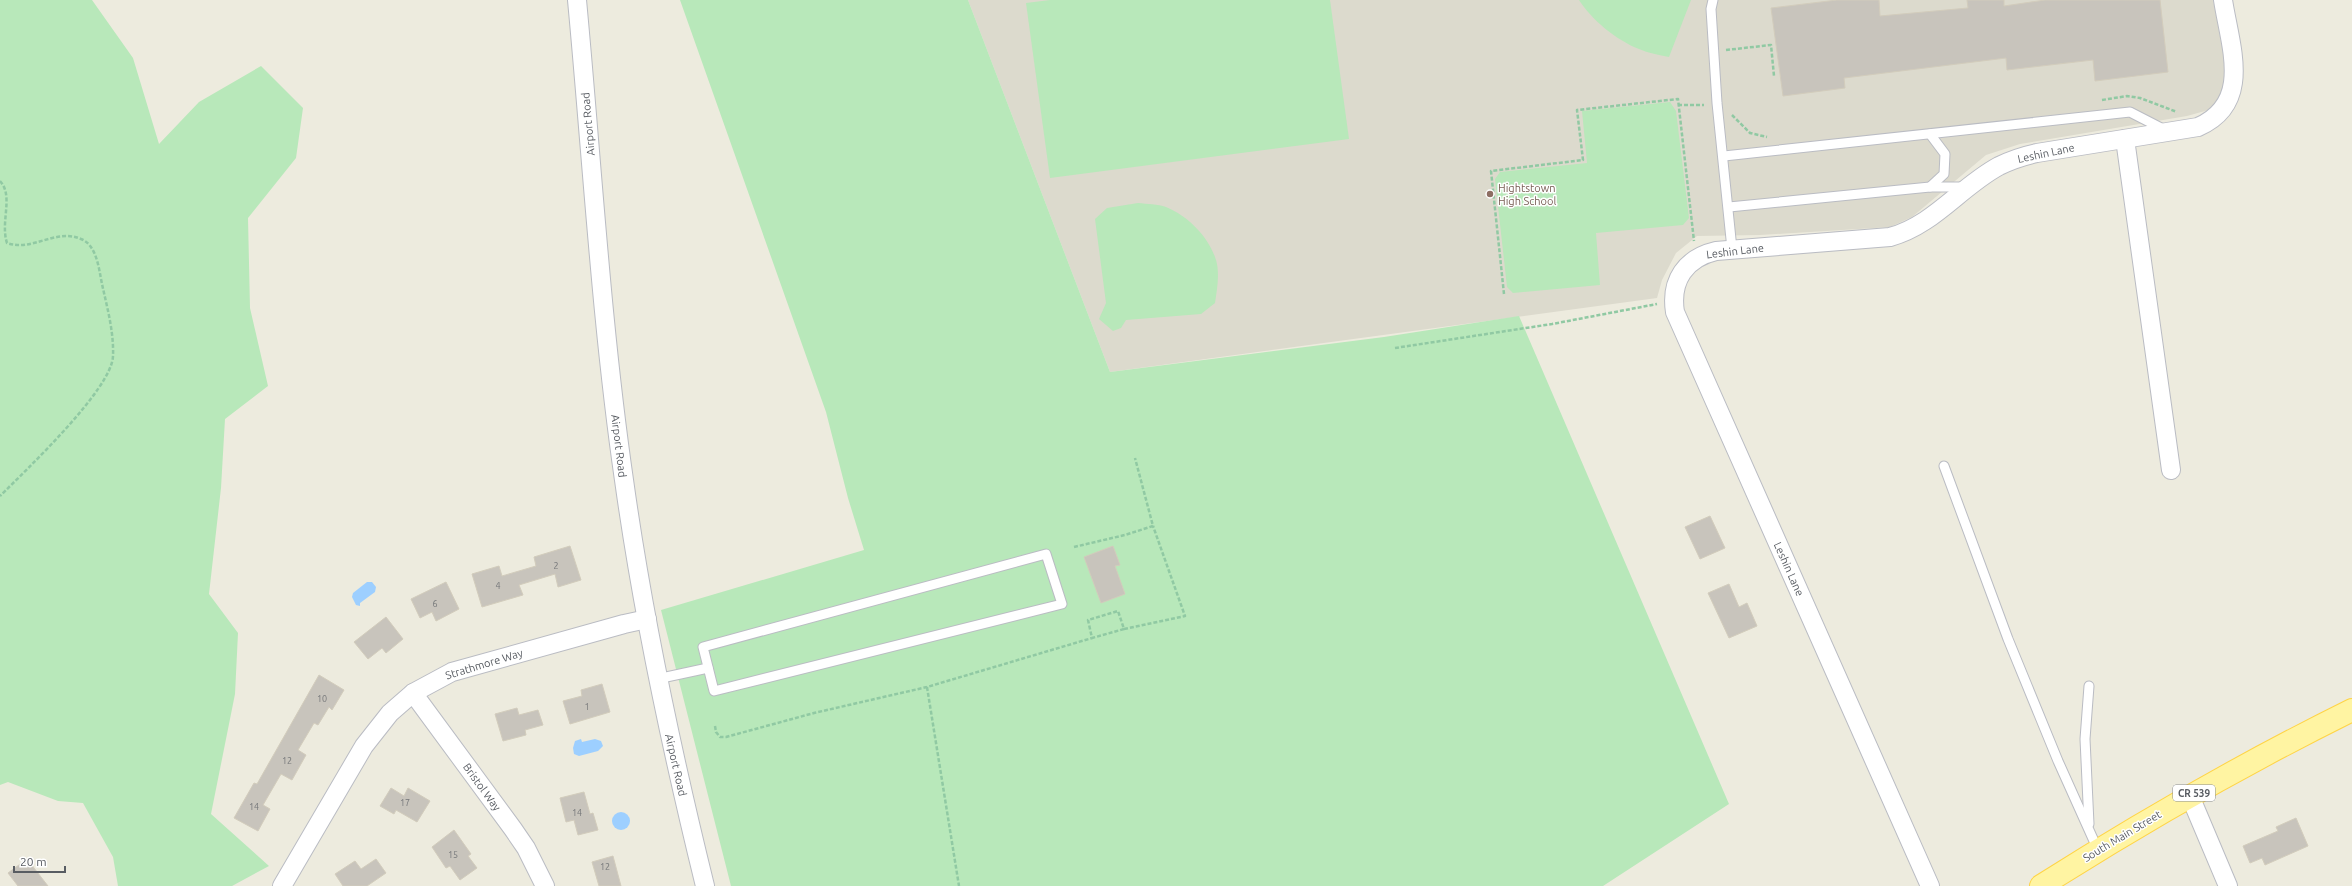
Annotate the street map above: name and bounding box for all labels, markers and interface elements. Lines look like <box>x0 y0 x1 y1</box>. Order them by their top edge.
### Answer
street label: Airport Road <box>579 92 597 156</box>
street label: Leshin Lane <box>2016 141 2076 165</box>
place label: Hightstown High School <box>1498 182 1556 207</box>
marker: Hightstown High School <box>1485 189 1495 199</box>
street label: Leshin Lane <box>1706 242 1764 260</box>
street label: Airport Road <box>609 414 629 478</box>
street label: Leshin Lane <box>1772 540 1806 598</box>
house number: 2 <box>553 561 559 571</box>
house number: 4 <box>495 581 501 591</box>
house number: 6 <box>432 599 438 609</box>
street label: Strathmore Way <box>444 646 525 681</box>
house number: 10 <box>317 694 327 704</box>
house number: 1 <box>584 702 590 712</box>
street label: Airport Road <box>663 733 689 797</box>
house number: 12 <box>282 756 292 766</box>
street label: Bristol Way <box>461 761 504 814</box>
road number: CR 539 <box>2173 785 2215 801</box>
house number: 17 <box>400 798 410 808</box>
house number: 14 <box>249 802 259 812</box>
house number: 14 <box>572 808 582 818</box>
street label: South Main Street <box>2081 808 2164 864</box>
scale bar <box>14 848 65 874</box>
house number: 15 <box>448 850 458 860</box>
text: 20 m <box>20 855 47 868</box>
house number: 12 <box>600 862 610 872</box>

